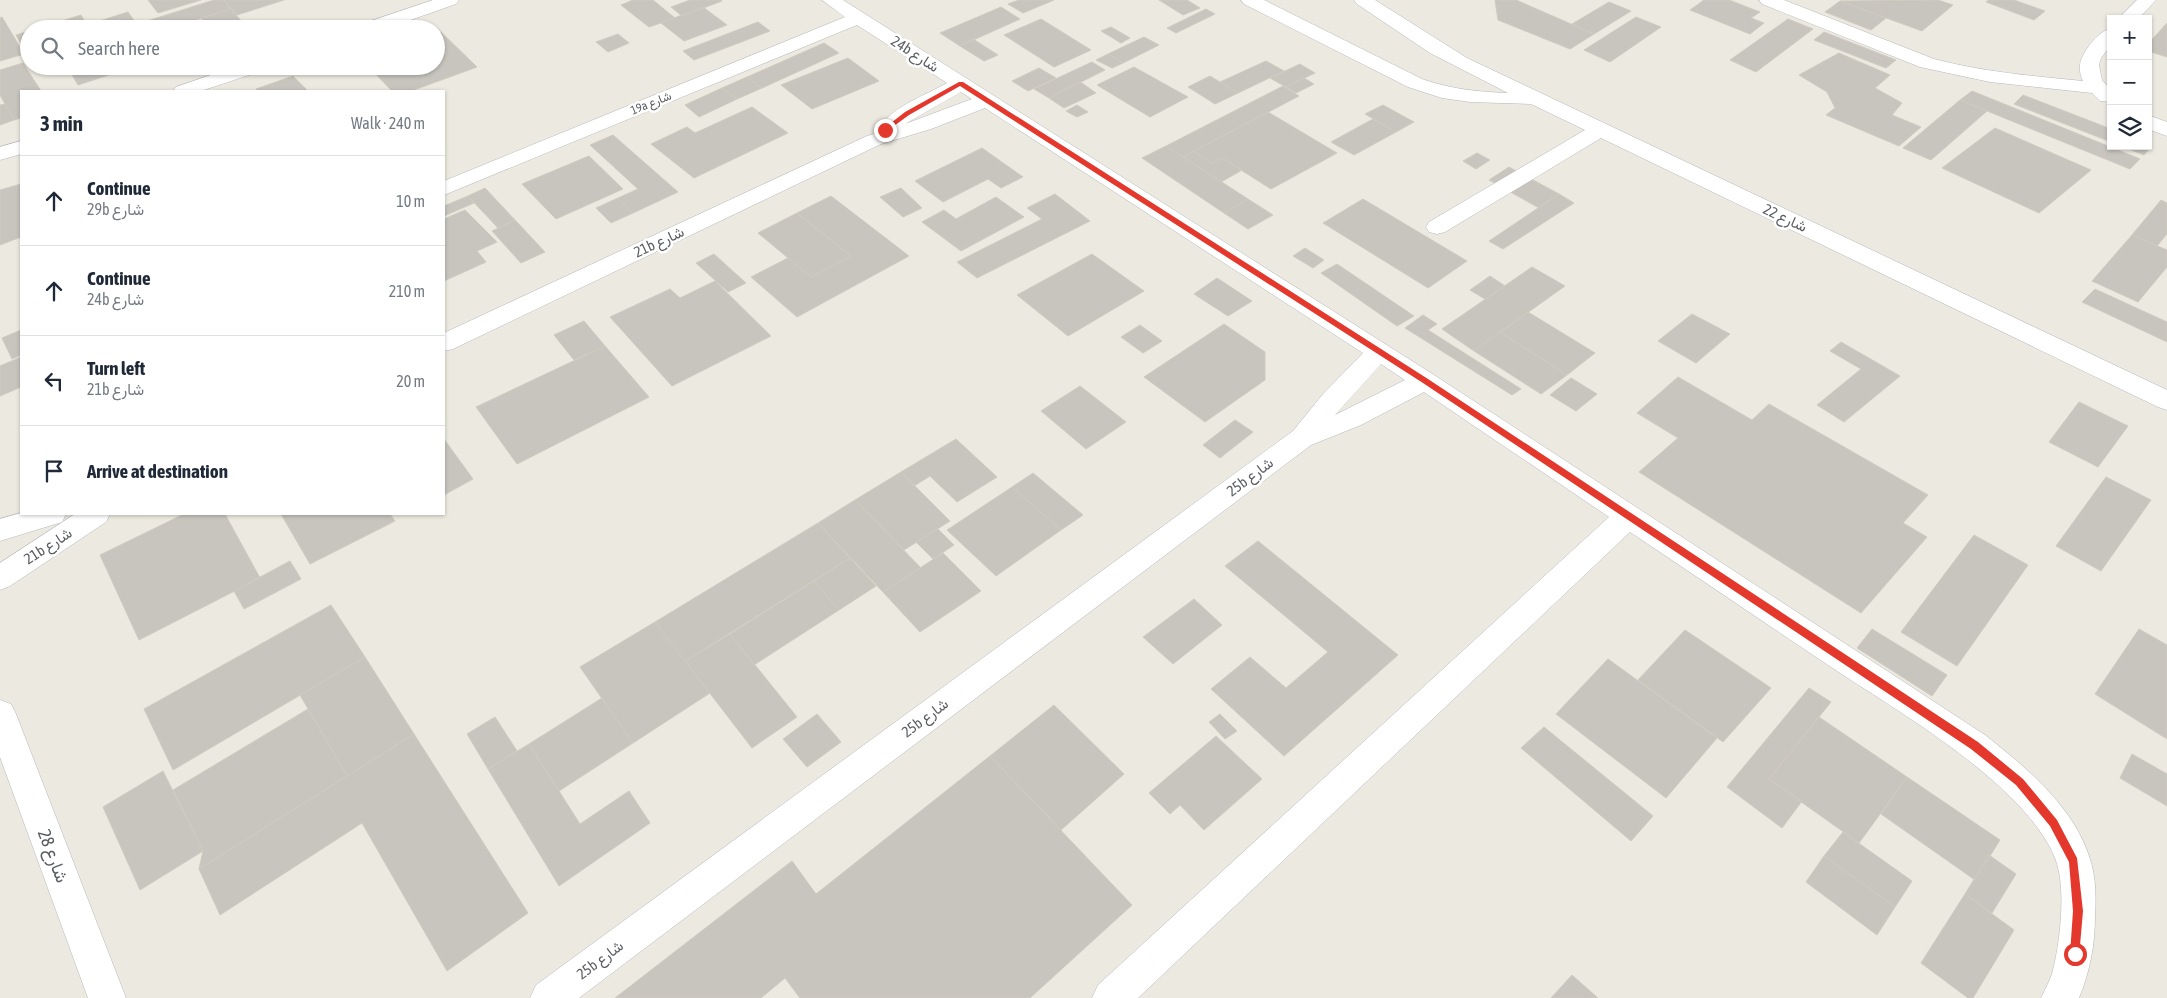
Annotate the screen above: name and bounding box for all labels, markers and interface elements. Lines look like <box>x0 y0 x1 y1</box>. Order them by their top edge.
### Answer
map controls <box>2107 15 2152 150</box>
button: + <box>2107 15 2152 60</box>
search box <box>20 20 445 75</box>
street label: 24b شارع <box>887 32 942 78</box>
icon: search <box>38 34 66 62</box>
text: Search here <box>78 37 160 59</box>
button: − <box>2107 60 2152 105</box>
street label: 19a شارع <box>629 89 674 119</box>
button: layers <box>2107 105 2152 150</box>
text: 3 min <box>40 111 83 135</box>
text: Walk · 240 m <box>351 114 425 132</box>
route end <box>874 119 897 142</box>
text: Continue <box>87 177 151 199</box>
icon: ahead <box>40 187 68 215</box>
text: 10 m <box>396 192 425 210</box>
text: 29b شارع <box>87 200 144 218</box>
street label: شارع 22 <box>1759 200 1810 238</box>
street label: 21b شارع <box>631 222 688 263</box>
text: Continue <box>87 267 151 289</box>
icon: ahead <box>40 277 68 305</box>
text: 210 m <box>389 282 425 300</box>
text: 24b شارع <box>87 290 144 308</box>
text: Turn left <box>87 357 145 379</box>
icon: left <box>40 367 68 395</box>
text: 20 m <box>396 372 425 390</box>
text: 21b شارع <box>87 380 144 398</box>
street label: 25b شارع <box>1223 454 1278 502</box>
icon: arrive <box>40 457 68 485</box>
text: Arrive at destination <box>87 460 228 482</box>
street label: 21b شارع <box>21 524 77 570</box>
street label: 25b شارع <box>898 695 953 743</box>
street label: شارع 28 <box>32 826 73 886</box>
street label: 25b شارع <box>573 937 628 985</box>
route start <box>2064 943 2087 966</box>

